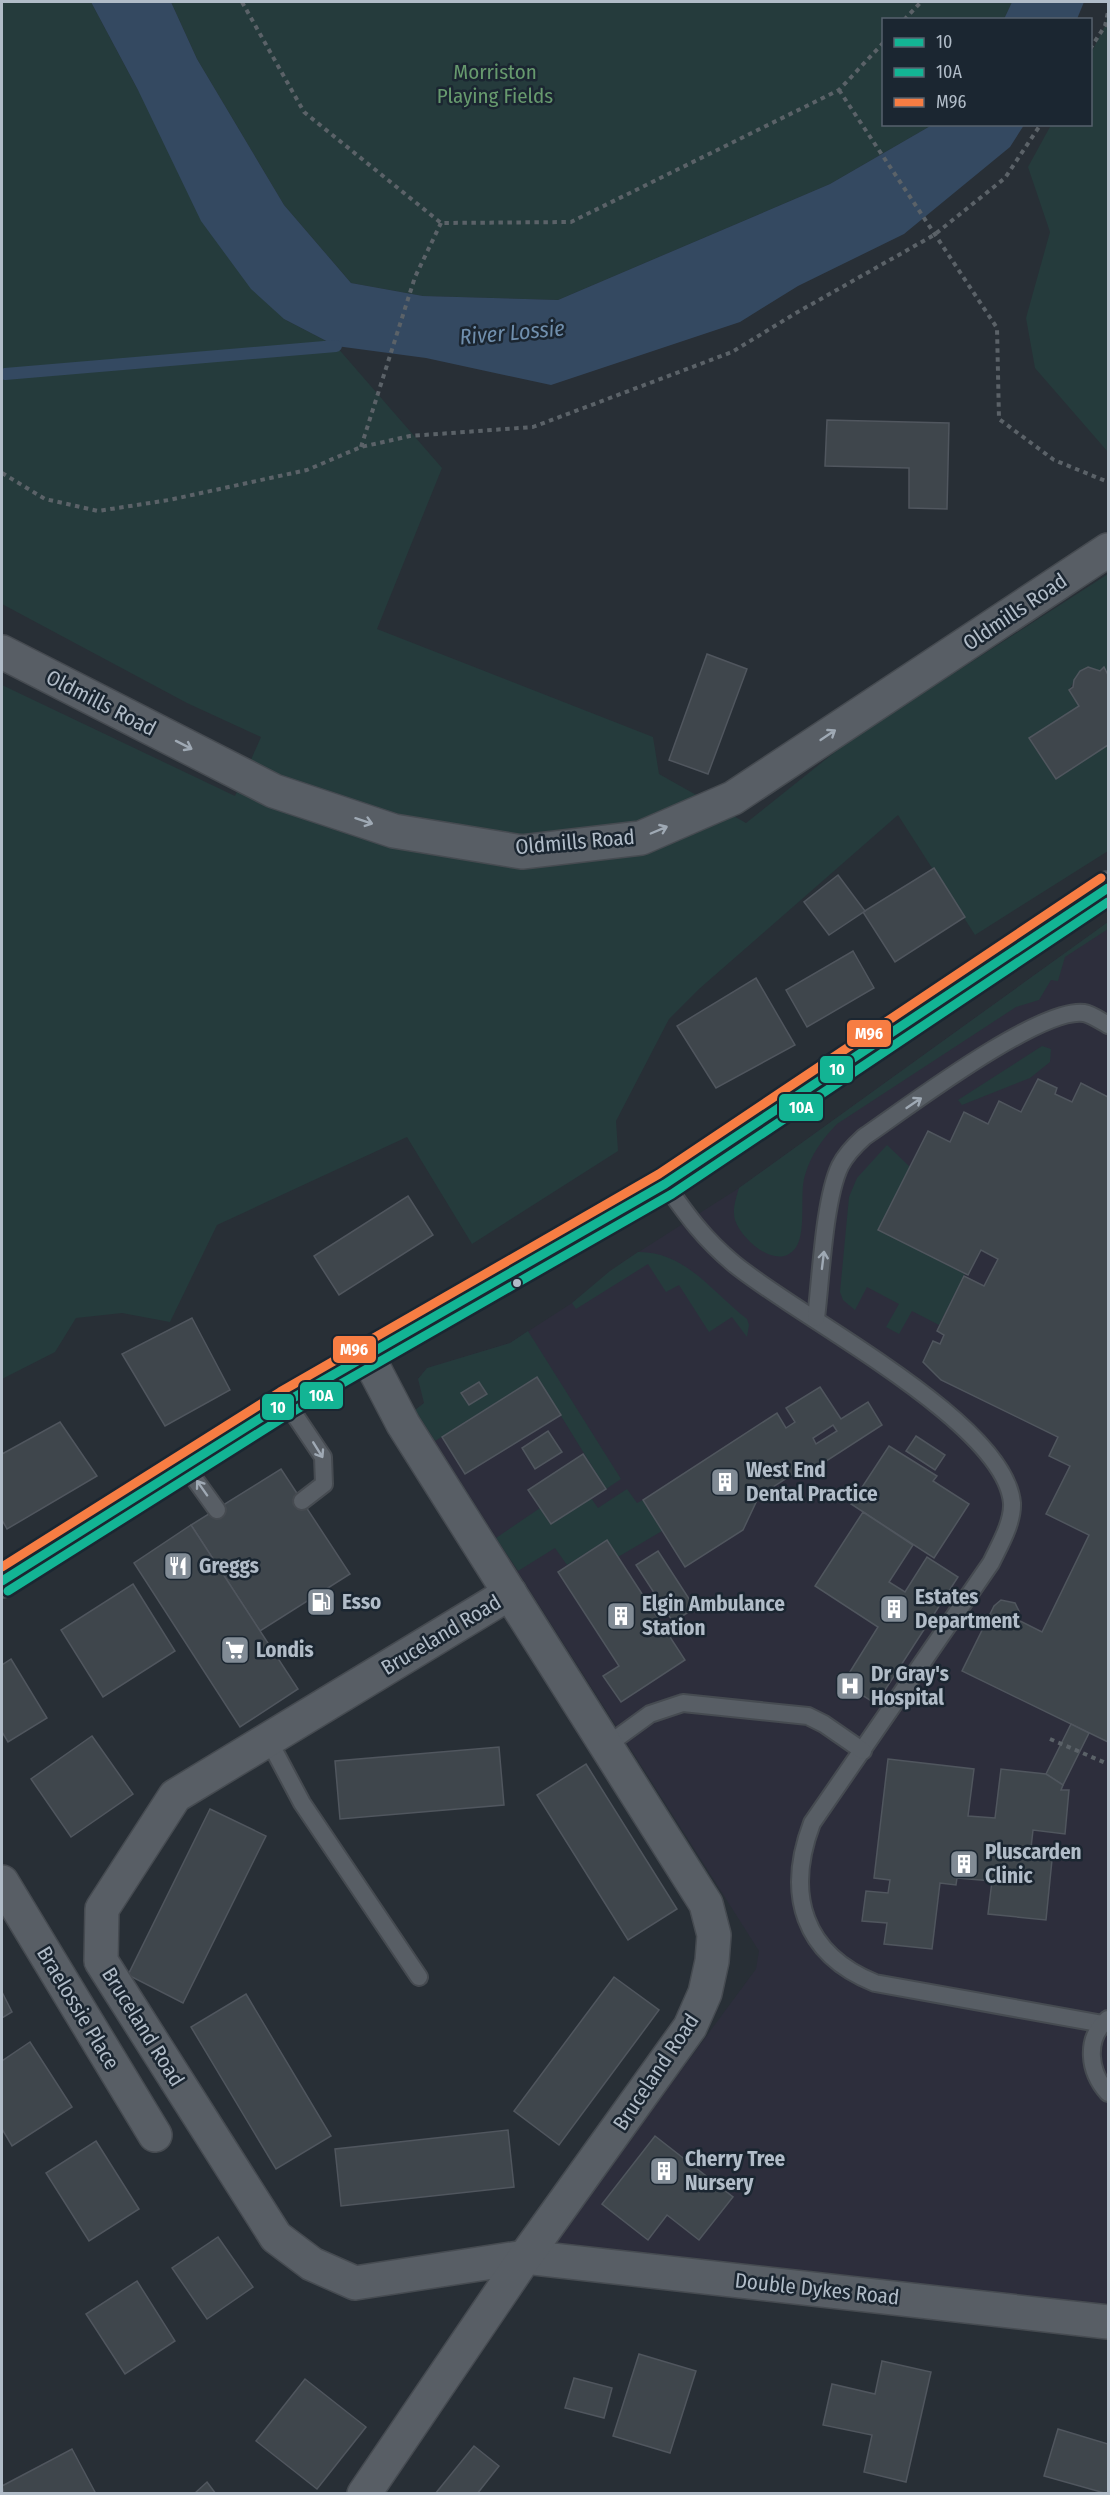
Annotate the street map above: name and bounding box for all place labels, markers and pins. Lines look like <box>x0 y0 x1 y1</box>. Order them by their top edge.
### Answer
unlabelled marker <box>511 1277 523 1289</box>
place label: West End Dental Practice <box>746 1457 878 1507</box>
building icon: West End Dental Practice <box>709 1466 741 1498</box>
restaurant icon: Greggs <box>162 1550 194 1582</box>
place label: Greggs <box>199 1553 259 1579</box>
place label: Estates Department <box>915 1584 1021 1634</box>
fuel station icon: Esso <box>305 1586 337 1618</box>
place label: Esso <box>342 1589 381 1615</box>
place label: Elgin Ambulance Station <box>642 1591 785 1641</box>
building icon: Estates Department <box>878 1593 910 1625</box>
building icon: Elgin Ambulance Station <box>605 1600 637 1632</box>
supermarket icon: Londis <box>219 1634 251 1666</box>
place label: Londis <box>256 1637 314 1663</box>
place label: Dr Gray's Hospital <box>871 1661 949 1711</box>
hospital icon: Dr Gray's Hospital <box>834 1670 866 1702</box>
place label: Pluscarden Clinic <box>985 1839 1082 1889</box>
building icon: Pluscarden Clinic <box>948 1848 980 1880</box>
place label: Cherry Tree Nursery <box>685 2146 786 2196</box>
building icon: Cherry Tree Nursery <box>648 2155 680 2187</box>

